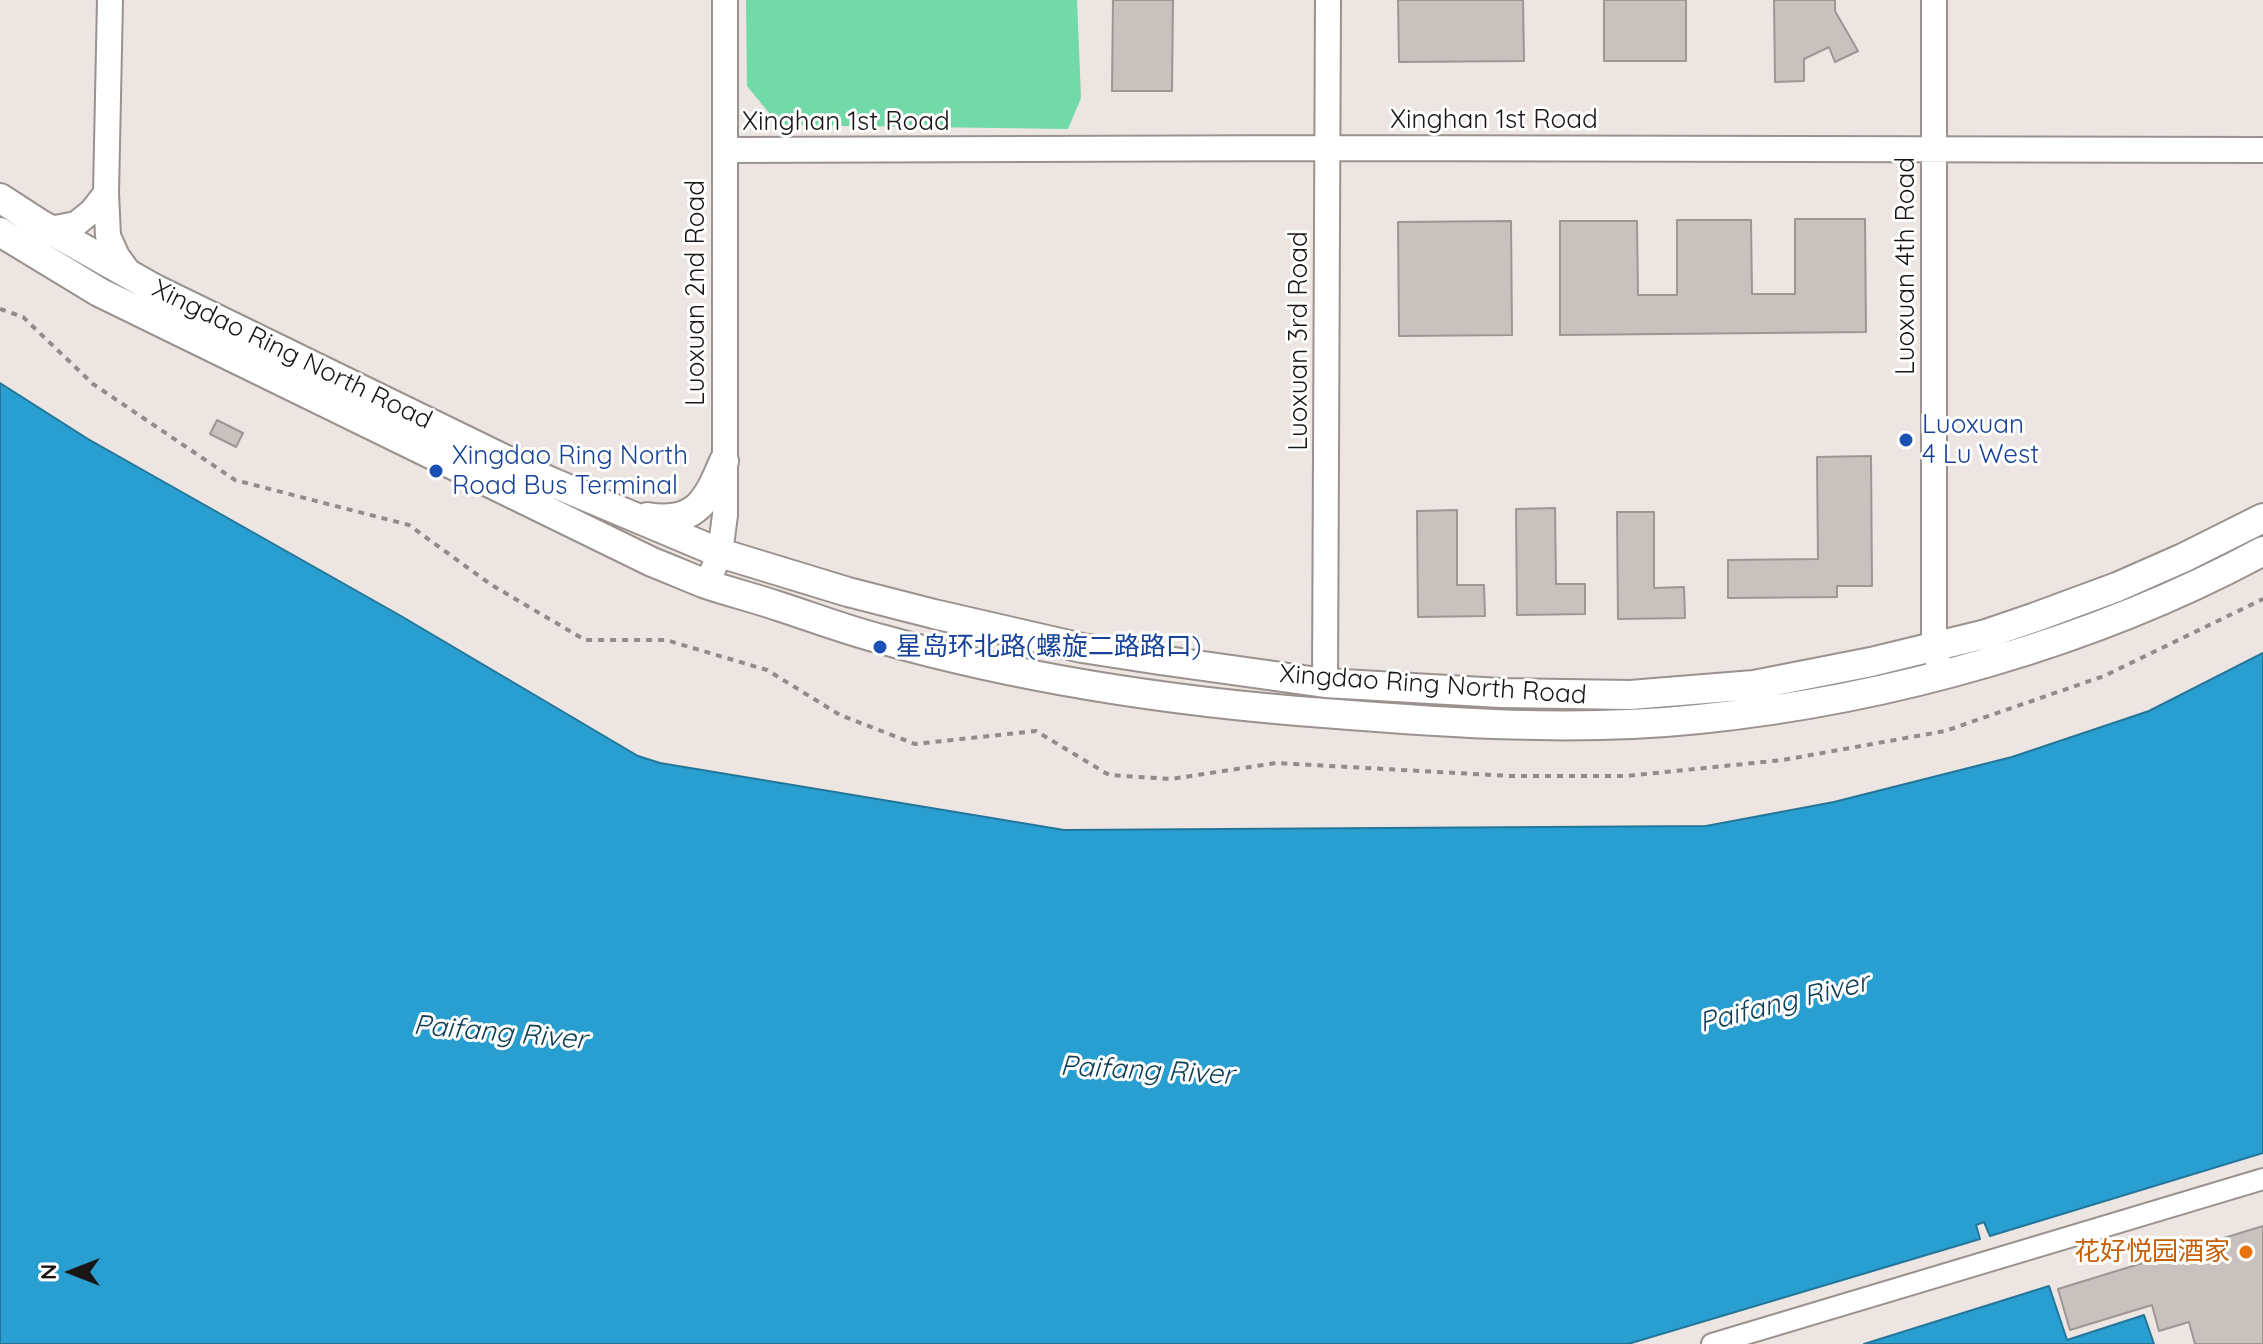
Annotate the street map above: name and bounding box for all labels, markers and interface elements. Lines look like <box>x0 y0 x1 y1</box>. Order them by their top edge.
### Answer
street label: Xinghan 1st Road <box>1390 104 1598 136</box>
street label: Xinghan 1st Road <box>742 106 950 138</box>
street label: Luoxuan 4th Road <box>1890 157 1922 375</box>
street label: Luoxuan 2nd Road <box>680 180 712 406</box>
street label: Luoxuan 3rd Road <box>1283 231 1315 451</box>
street label: Xingdao Ring North Road <box>147 274 437 436</box>
place label: Luoxuan 4 Lu West <box>1922 409 2039 470</box>
marker: Luoxuan 4 Lu West <box>1897 431 1915 449</box>
place label: Xingdao Ring North Road Bus Terminal <box>452 440 688 502</box>
marker: Xingdao Ring North Road Bus Terminal <box>427 462 445 480</box>
place label: 星岛环北路(螺旋二路路口) <box>896 631 1201 663</box>
marker: 星岛环北路(螺旋二路路口) <box>871 638 889 656</box>
street label: Xingdao Ring North Road <box>1279 659 1587 711</box>
water label: Paifang River <box>1696 966 1872 1040</box>
water label: Paifang River <box>412 1009 588 1057</box>
water label: Paifang River <box>1059 1050 1235 1092</box>
north arrow <box>32 1232 112 1312</box>
place label: 花好悦园酒家 <box>2074 1236 2230 1268</box>
marker: 花好悦园酒家 <box>2237 1243 2255 1261</box>
text: N <box>34 1264 62 1280</box>

